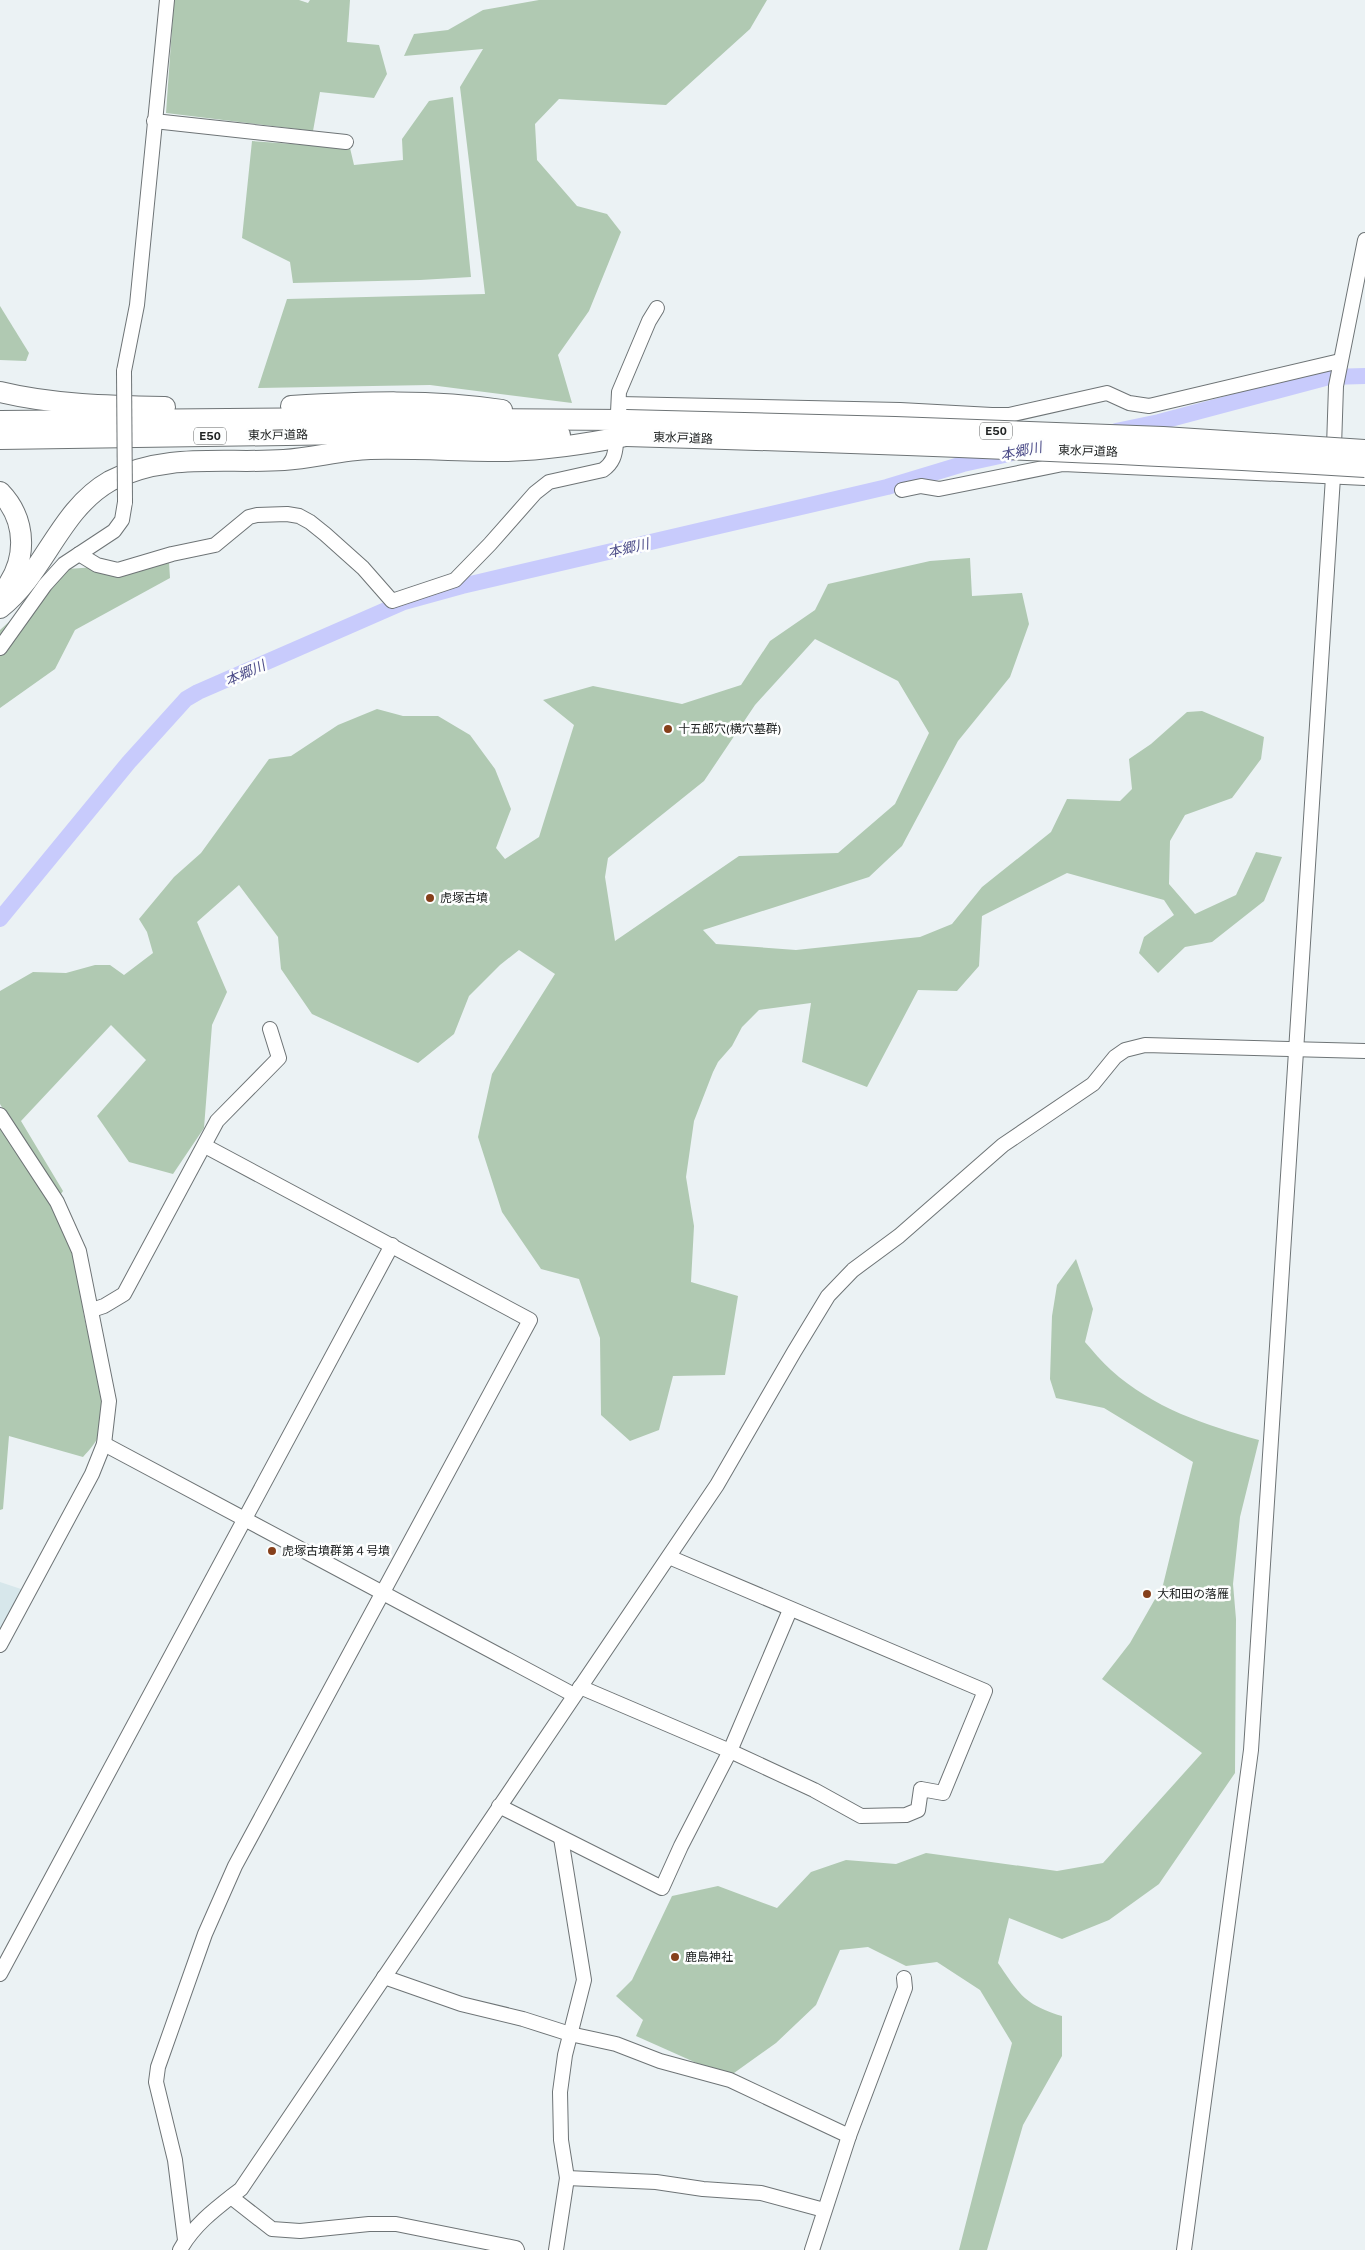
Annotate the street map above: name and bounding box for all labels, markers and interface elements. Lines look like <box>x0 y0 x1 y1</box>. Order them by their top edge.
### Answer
road number: E50 <box>980 422 1012 440</box>
street label: 東水戸道路 <box>248 427 308 443</box>
road number: E50 <box>194 428 226 444</box>
street label: 東水戸道路 <box>653 430 713 446</box>
water label: 本郷川 <box>999 438 1045 463</box>
street label: 東水戸道路 <box>1058 443 1118 459</box>
water label: 本郷川 <box>606 535 652 561</box>
water label: 本郷川 <box>223 656 269 689</box>
place label: 十五郎穴(横穴墓群) <box>678 722 781 736</box>
marker: 十五郎穴(横穴墓群) <box>662 723 674 735</box>
place label: 虎塚古墳 <box>440 891 488 905</box>
marker: 虎塚古墳 <box>424 892 436 904</box>
place label: 虎塚古墳群第４号墳 <box>282 1544 390 1558</box>
marker: 虎塚古墳群第４号墳 <box>266 1545 278 1557</box>
place label: 大和田の落雁 <box>1157 1587 1229 1601</box>
marker: 大和田の落雁 <box>1141 1588 1153 1600</box>
place label: 鹿島神社 <box>685 1950 733 1964</box>
marker: 鹿島神社 <box>669 1951 681 1963</box>

